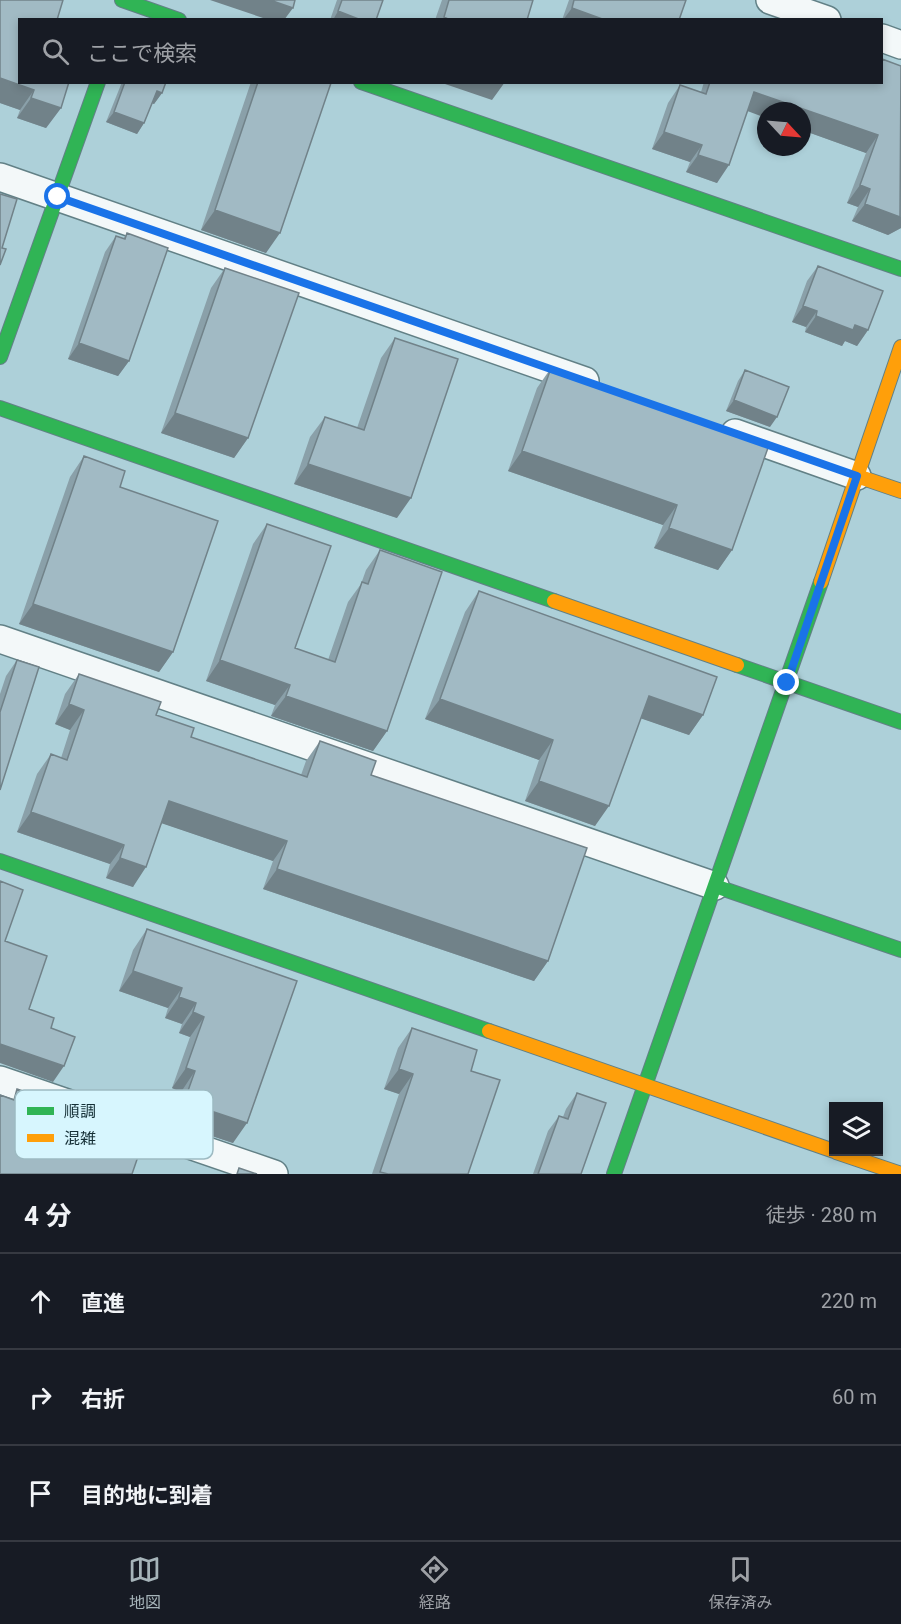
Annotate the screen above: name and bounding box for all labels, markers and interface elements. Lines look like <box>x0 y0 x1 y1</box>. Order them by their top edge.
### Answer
search box <box>18 18 883 84</box>
icon: search <box>39 35 72 68</box>
text: ここで検索 <box>87 41 197 66</box>
north arrow <box>757 102 811 156</box>
route start <box>44 183 70 209</box>
route end <box>773 669 799 695</box>
legend <box>15 1090 213 1159</box>
text: 順調 <box>64 1102 96 1121</box>
map controls <box>829 1102 883 1156</box>
button: layers <box>829 1102 883 1156</box>
text: 混雑 <box>64 1129 96 1148</box>
text: 4 分 <box>24 1201 71 1231</box>
text: 徒歩 · 280 m <box>766 1203 877 1227</box>
icon: ahead <box>24 1285 57 1318</box>
text: 220 m <box>821 1289 877 1313</box>
text: 直進 <box>81 1291 125 1316</box>
icon: right <box>24 1381 57 1414</box>
text: 60 m <box>832 1385 877 1409</box>
text: 右折 <box>81 1387 125 1412</box>
icon: arrive <box>24 1477 57 1510</box>
text: 目的地に到着 <box>81 1483 213 1508</box>
tab: 地図 <box>128 1553 161 1613</box>
tab: 経路 <box>418 1553 451 1613</box>
tab: 保存済み <box>708 1553 772 1613</box>

